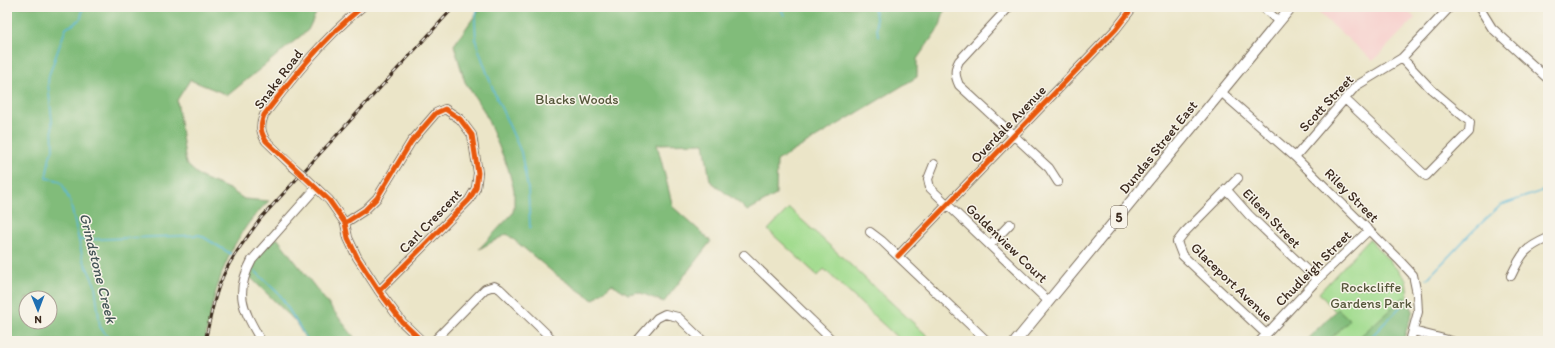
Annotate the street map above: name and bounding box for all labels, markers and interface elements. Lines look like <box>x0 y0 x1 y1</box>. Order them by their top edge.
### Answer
street label: Snake Road <box>250 46 307 113</box>
street label: Scott Street <box>1296 71 1357 135</box>
street label: Overdale Avenue <box>967 82 1050 167</box>
park label: Blacks Woods <box>535 91 619 108</box>
street label: Dundas Street East <box>1116 97 1201 197</box>
street label: Riley Street <box>1321 165 1382 226</box>
street label: Eileen Street <box>1239 185 1304 252</box>
street label: Carl Crescent <box>396 186 465 257</box>
street label: Goldenview Court <box>962 200 1051 287</box>
road number: 5 <box>1111 206 1127 228</box>
water label: Grindstone Creek <box>76 211 121 326</box>
street label: Chudleigh Street <box>1272 227 1355 310</box>
street label: Glaceport Avenue <box>1187 239 1276 326</box>
park label: Rockcliffe Gardens Park <box>1330 279 1413 312</box>
north arrow <box>18 290 58 330</box>
text: N <box>34 313 42 326</box>

